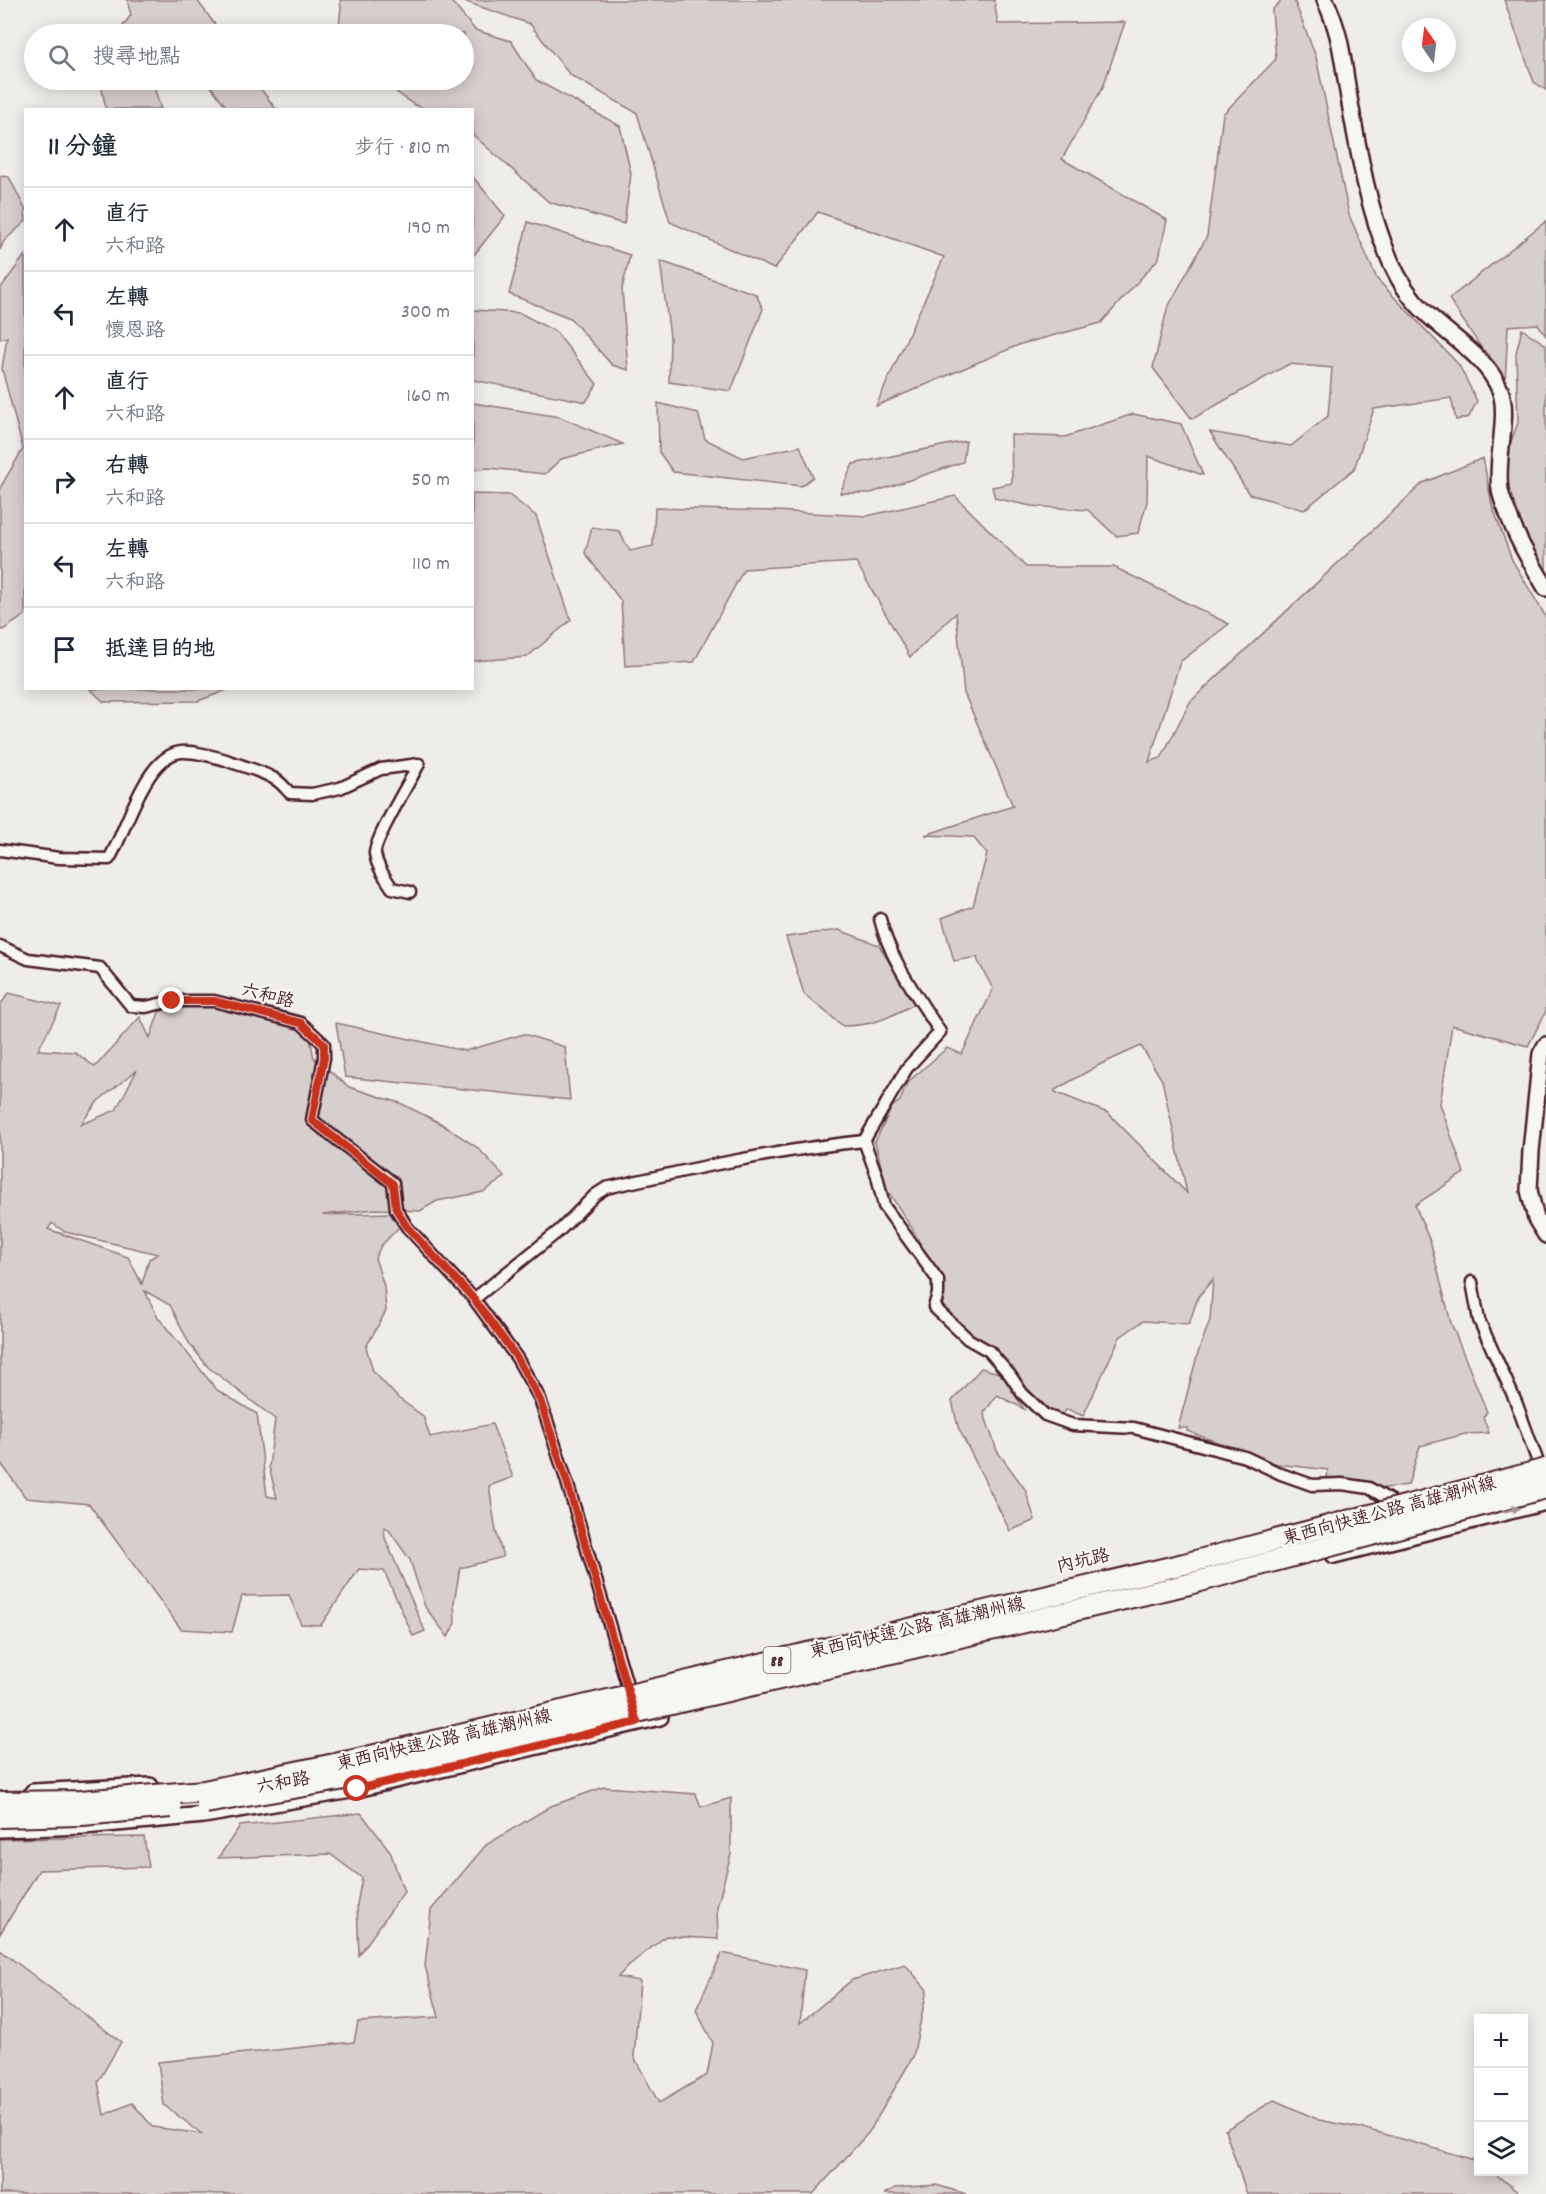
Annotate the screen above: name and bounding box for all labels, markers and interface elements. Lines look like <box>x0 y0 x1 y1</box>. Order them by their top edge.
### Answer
north arrow <box>1402 18 1456 72</box>
search box <box>24 24 474 90</box>
icon: search <box>45 41 78 74</box>
text: 搜尋地點 <box>93 43 181 74</box>
text: 11 分鐘 <box>48 130 117 167</box>
text: 步行 · 810 m <box>355 135 450 163</box>
text: 直行 <box>105 200 149 231</box>
icon: ahead <box>48 213 81 246</box>
text: 190 m <box>407 215 450 243</box>
text: 六和路 <box>105 234 165 262</box>
text: 左轉 <box>105 284 149 315</box>
icon: left <box>48 297 81 330</box>
text: 300 m <box>401 299 450 327</box>
text: 懷恩路 <box>105 318 165 346</box>
text: 直行 <box>105 368 149 399</box>
icon: ahead <box>48 381 81 414</box>
text: 160 m <box>407 383 450 411</box>
text: 六和路 <box>105 402 165 430</box>
text: 右轉 <box>105 452 149 483</box>
icon: right <box>48 465 81 498</box>
text: 50 m <box>412 467 450 495</box>
text: 六和路 <box>105 486 165 514</box>
text: 左轉 <box>105 536 149 567</box>
icon: left <box>48 549 81 582</box>
text: 110 m <box>412 551 450 579</box>
text: 六和路 <box>105 570 165 598</box>
icon: arrive <box>48 633 81 666</box>
text: 抵達目的地 <box>105 635 215 666</box>
street label: 六和路 <box>238 979 297 1016</box>
route end <box>158 987 184 1013</box>
street label: 東西向快速公路 高雄潮州線 <box>1280 1472 1499 1553</box>
one-way arrow <box>1501 1505 1520 1515</box>
street label: 內坑路 <box>1054 1544 1113 1581</box>
street label: 東西向快速公路 高雄潮州線 <box>808 1592 1028 1666</box>
road number: 88 <box>764 1647 790 1673</box>
street label: 東西向快速公路 高雄潮州線 <box>335 1704 555 1778</box>
street label: 六和路 <box>255 1767 312 1801</box>
route start <box>343 1775 369 1801</box>
map controls <box>1474 2014 1528 2176</box>
button: + <box>1474 2014 1528 2068</box>
button: − <box>1474 2068 1528 2122</box>
button: layers <box>1474 2122 1528 2176</box>

